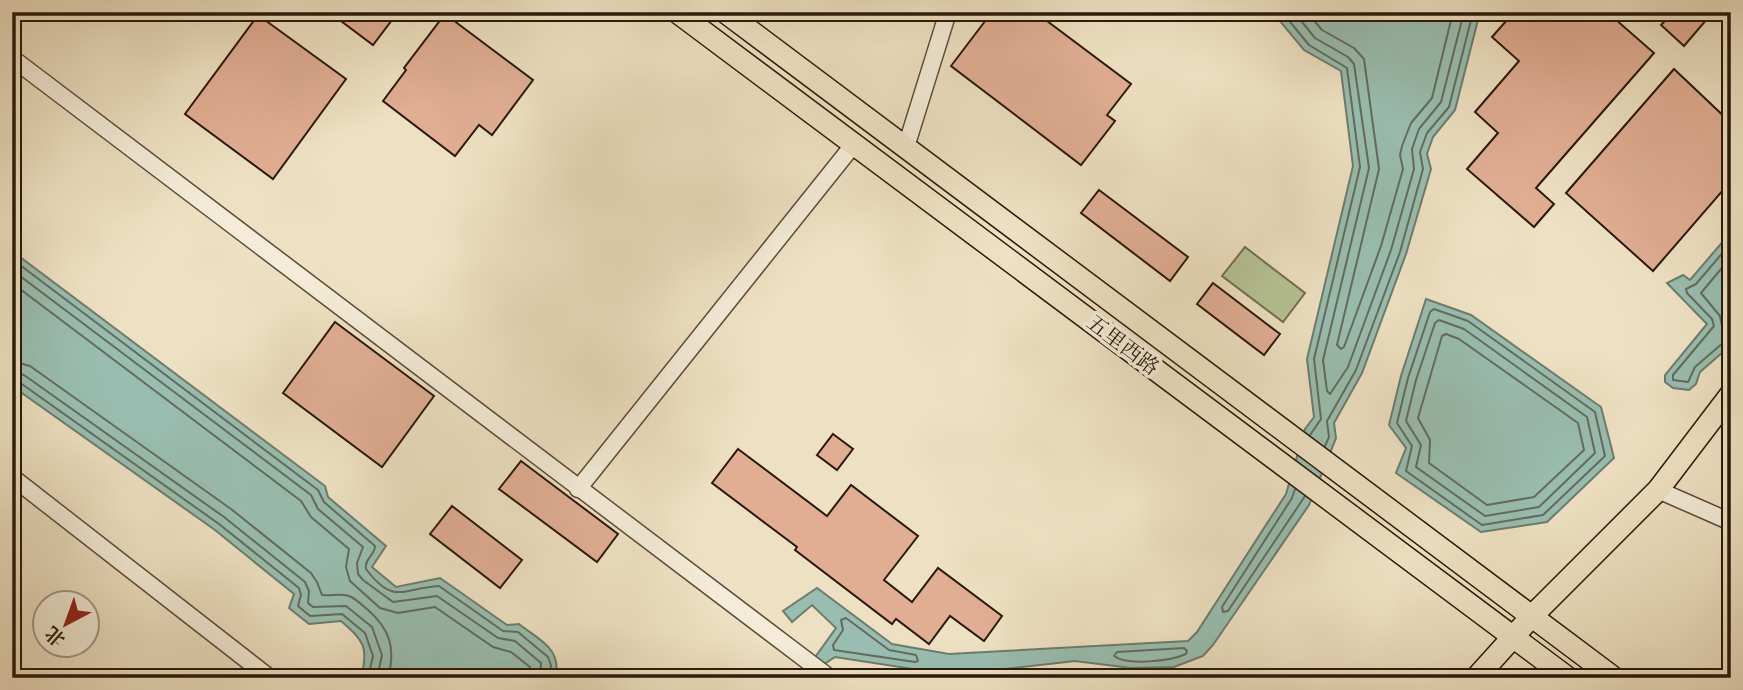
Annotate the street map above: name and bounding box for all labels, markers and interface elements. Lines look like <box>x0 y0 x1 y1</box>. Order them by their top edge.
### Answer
street label: 五里西路 <box>1080 309 1164 383</box>
north arrow <box>32 588 102 658</box>
text: 北 <box>40 619 72 651</box>

